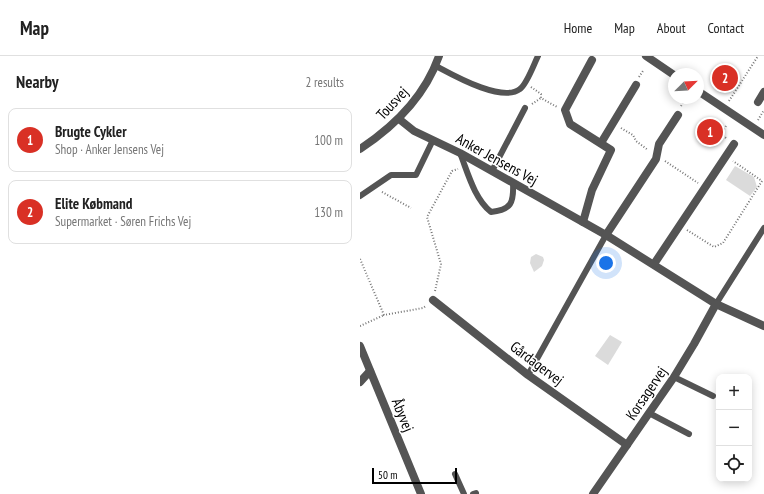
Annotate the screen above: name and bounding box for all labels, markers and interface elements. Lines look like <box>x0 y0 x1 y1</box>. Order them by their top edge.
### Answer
text: Map <box>20 16 49 40</box>
text: Home <box>564 19 592 37</box>
text: Map <box>614 19 635 37</box>
text: About <box>657 19 686 37</box>
text: Contact <box>708 19 744 37</box>
pin: 2 <box>712 63 738 93</box>
north arrow <box>668 68 704 104</box>
text: Nearby <box>16 71 59 93</box>
text: 2 results <box>305 74 344 91</box>
street label: Tousvej <box>372 82 412 124</box>
pin: 1 <box>697 117 723 147</box>
text: Brugte Cykler <box>55 122 127 141</box>
street label: Anker Jensens Vej <box>453 129 541 189</box>
text: 1 <box>27 132 33 149</box>
text: 100 m <box>314 132 343 149</box>
text: Shop · Anker Jensens Vej <box>55 141 164 158</box>
text: Elite Købmand <box>55 194 132 213</box>
text: 2 <box>27 204 33 221</box>
text: 130 m <box>314 204 343 221</box>
text: Supermarket · Søren Frichs Vej <box>55 213 191 230</box>
your location <box>596 253 616 273</box>
street label: Gårdagervej <box>507 337 567 389</box>
street label: Korsagervej <box>621 363 671 423</box>
map controls <box>716 374 752 482</box>
button: + <box>716 374 752 410</box>
street label: Åbyvej <box>388 395 418 435</box>
button: − <box>716 410 752 446</box>
button: locate <box>716 446 752 482</box>
scale bar <box>372 466 457 485</box>
text: 50 m <box>378 468 397 482</box>

